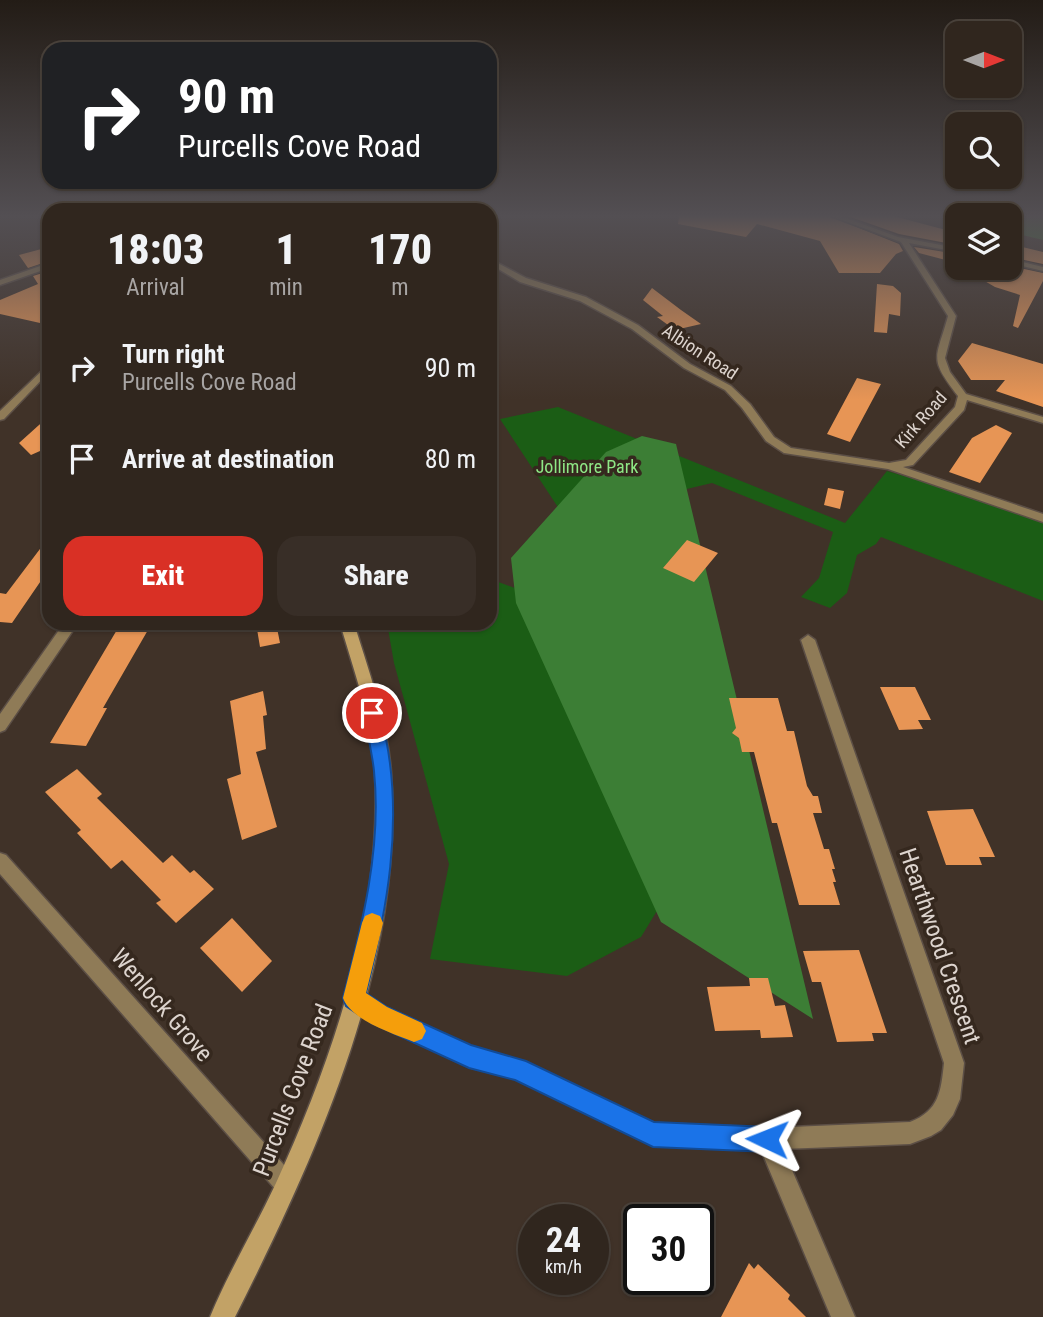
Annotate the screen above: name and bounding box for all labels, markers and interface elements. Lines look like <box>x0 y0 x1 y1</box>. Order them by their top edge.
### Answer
north arrow <box>945 21 1022 98</box>
map controls <box>945 21 1022 280</box>
text: 90 m <box>178 68 275 125</box>
icon: right <box>63 70 154 161</box>
button: search <box>945 112 1022 189</box>
text: Purcells Cove Road <box>178 127 421 165</box>
button: layers <box>945 203 1022 280</box>
text: 18:03 <box>107 225 204 274</box>
text: 1 <box>275 225 297 274</box>
text: 170 <box>368 225 432 274</box>
text: Arrival <box>126 274 185 301</box>
text: min <box>269 274 303 301</box>
text: m <box>391 274 409 301</box>
street label: Albion Road <box>659 319 742 384</box>
text: Turn right <box>122 339 224 369</box>
icon: right <box>63 349 101 387</box>
text: 90 m <box>425 353 476 383</box>
text: Purcells Cove Road <box>122 369 297 396</box>
street label: Kirk Road <box>890 387 951 452</box>
icon: arrive <box>63 440 101 478</box>
text: Arrive at destination <box>122 444 334 474</box>
text: 80 m <box>425 444 476 474</box>
park label: Jollimore Park <box>536 456 638 477</box>
button: Exit <box>63 536 263 616</box>
button: Share <box>277 536 476 616</box>
pin <box>342 683 402 743</box>
icon: arrive <box>353 694 391 732</box>
street label: Hearthwood Crescent <box>893 844 987 1048</box>
street label: Wenlock Grove <box>105 943 219 1067</box>
street label: Purcells Cove Road <box>247 1000 339 1180</box>
position arrow <box>730 1102 804 1176</box>
speed limit sign: 30 <box>623 1204 714 1295</box>
text: 24 <box>546 1220 581 1261</box>
text: km/h <box>545 1256 582 1277</box>

